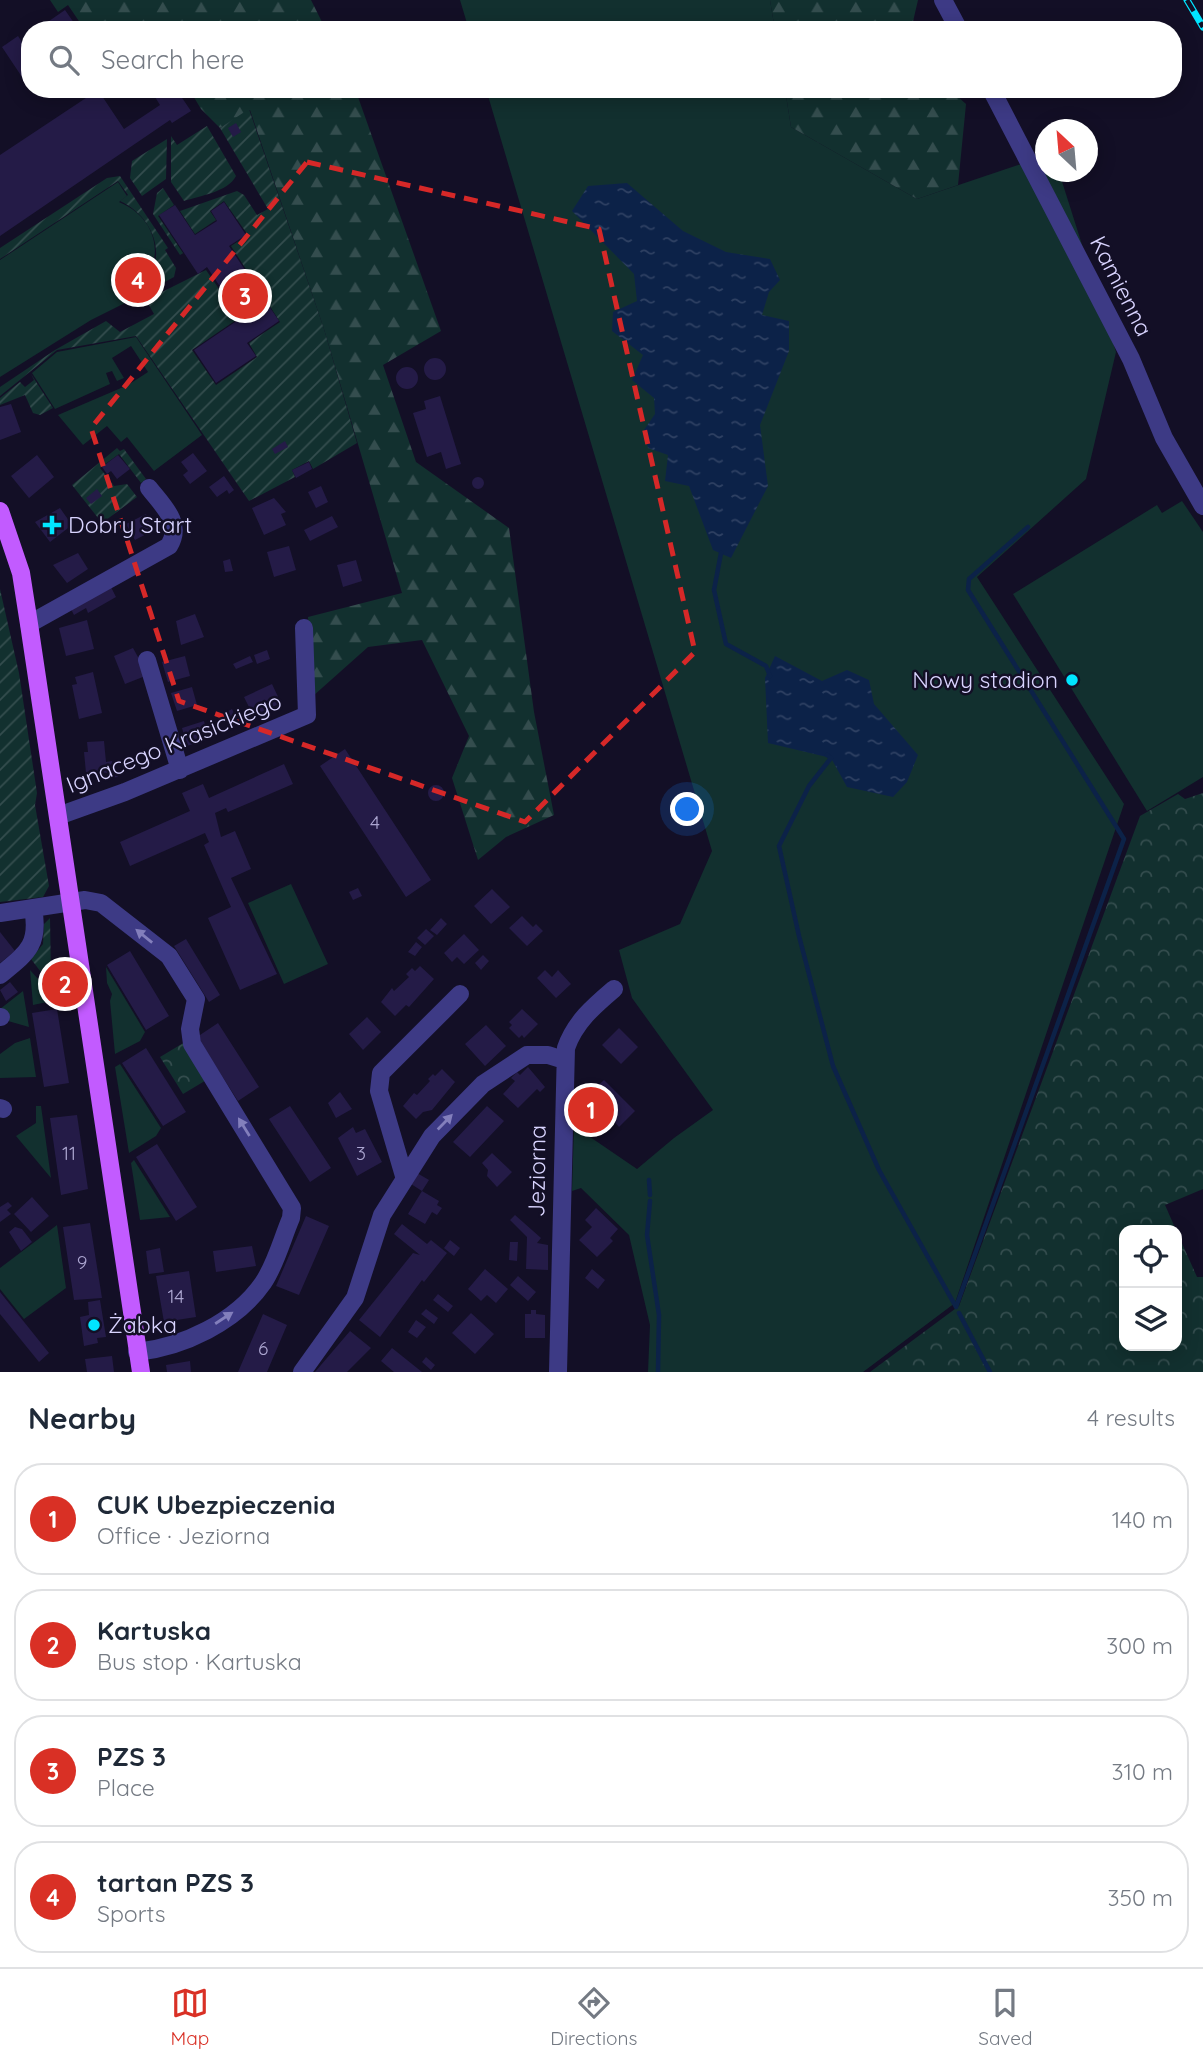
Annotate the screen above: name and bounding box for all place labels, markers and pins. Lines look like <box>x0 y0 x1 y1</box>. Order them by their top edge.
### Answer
pin: 4 <box>115 254 161 306</box>
pin: 3 <box>222 270 268 322</box>
place label: Dobry Start <box>68 510 192 539</box>
marker: Dobry Start <box>42 515 62 535</box>
place label: Nowy stadion <box>912 665 1058 694</box>
marker: Nowy stadion <box>1064 672 1080 688</box>
pin: 2 <box>42 958 88 1010</box>
pin: 1 <box>568 1084 614 1136</box>
place label: Żabka <box>108 1310 177 1339</box>
marker: Żabka <box>86 1317 102 1333</box>

